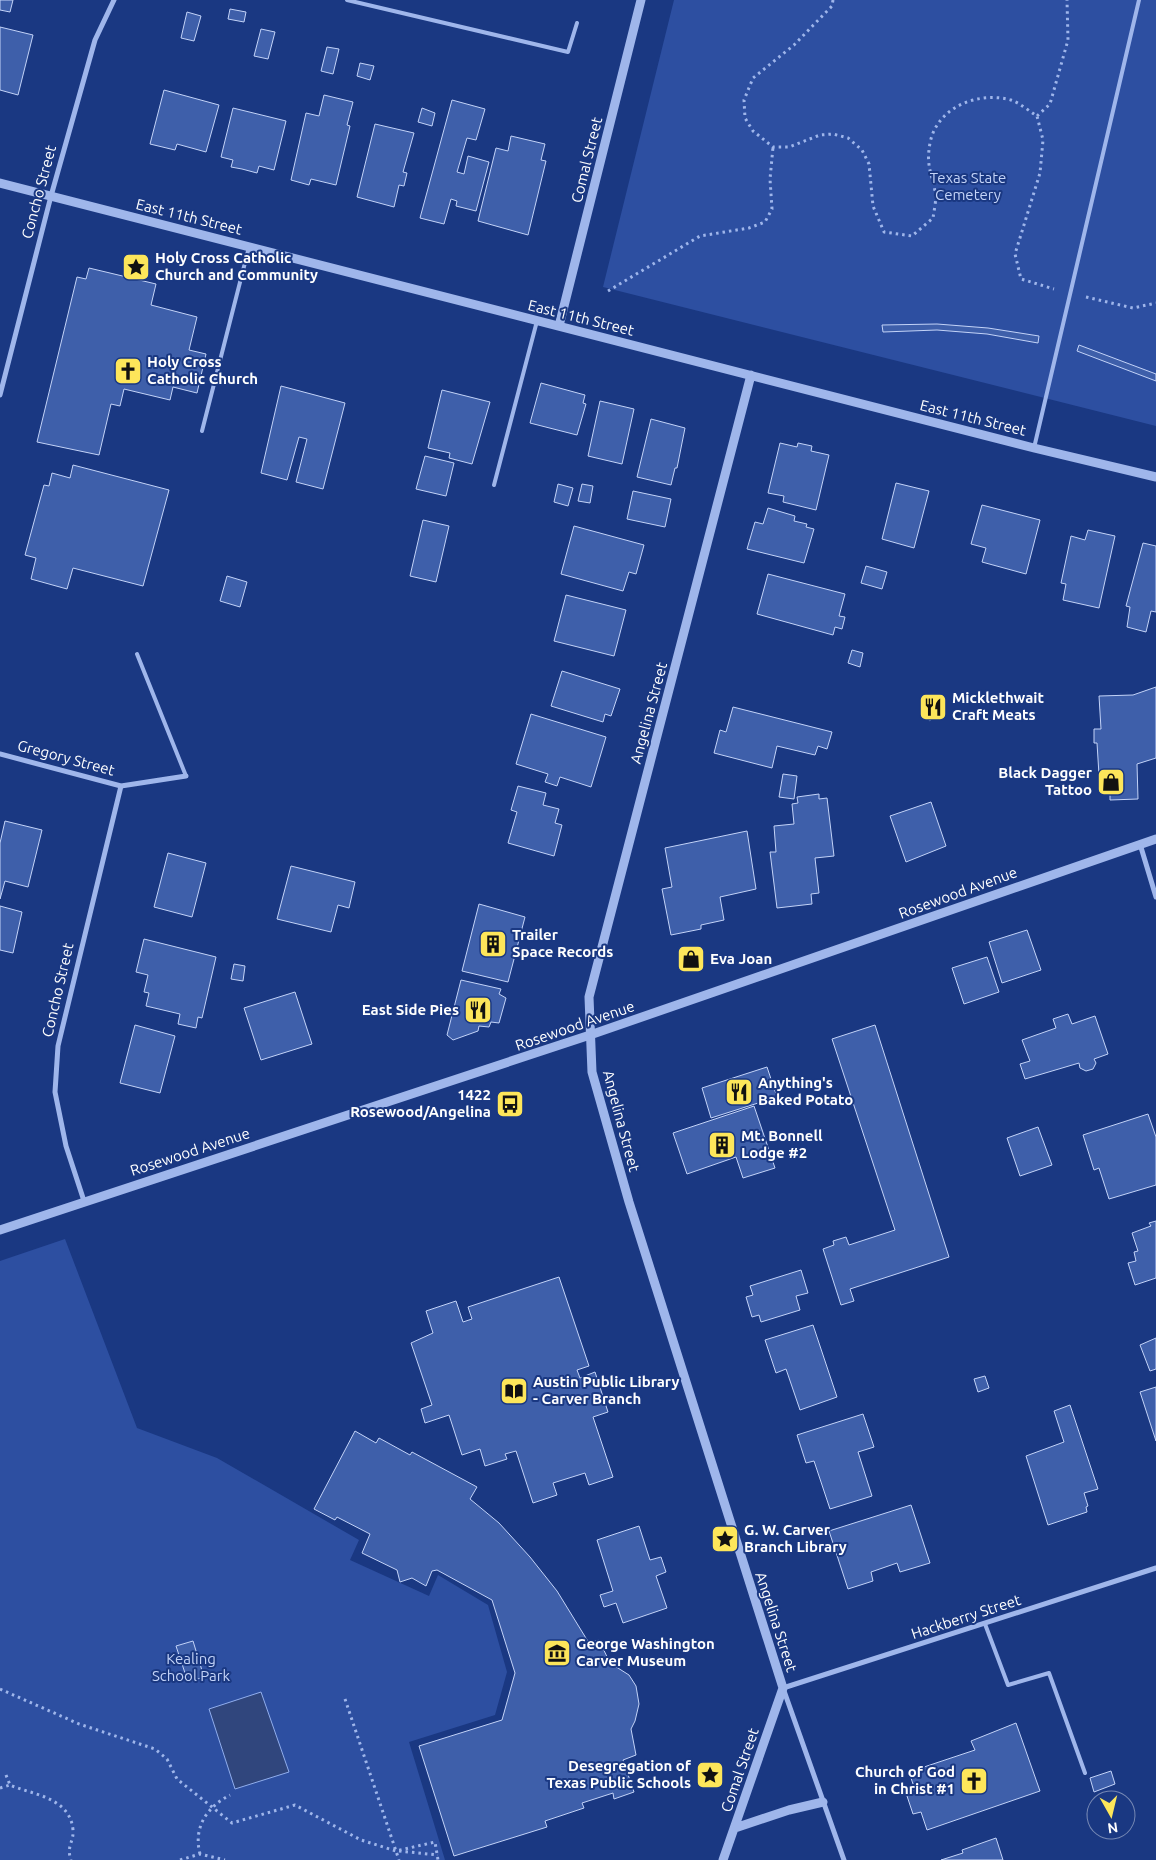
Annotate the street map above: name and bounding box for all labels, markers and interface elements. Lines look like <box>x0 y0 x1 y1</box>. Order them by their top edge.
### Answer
street label: Comal Street <box>568 115 605 205</box>
street label: Concho Street <box>18 143 59 241</box>
park label: Texas State Cemetery <box>930 169 1006 203</box>
street label: East 11th Street <box>134 195 244 238</box>
place label: Holy Cross Catholic Church and Community <box>155 249 318 283</box>
place icon: Holy Cross Catholic Church and Community <box>121 252 151 282</box>
street label: East 11th Street <box>526 296 636 339</box>
place label: Holy Cross Catholic Church <box>147 353 258 387</box>
church icon: Holy Cross Catholic Church <box>113 356 143 386</box>
street label: East 11th Street <box>918 396 1028 439</box>
street label: Angelina Street <box>627 660 670 765</box>
place label: Micklethwait Craft Meats <box>952 689 1045 723</box>
restaurant icon: Micklethwait Craft Meats <box>918 692 948 722</box>
street label: Gregory Street <box>16 736 117 779</box>
place label: Black Dagger Tattoo <box>998 764 1093 798</box>
shop icon: Black Dagger Tattoo <box>1096 767 1126 797</box>
street label: Rosewood Avenue <box>896 863 1019 922</box>
place label: Trailer Space Records <box>512 926 613 960</box>
building icon: Trailer Space Records <box>478 929 508 959</box>
street label: Concho Street <box>38 941 77 1039</box>
shop icon: Eva Joan <box>676 944 706 974</box>
place label: Eva Joan <box>710 950 772 967</box>
restaurant icon: East Side Pies <box>463 995 493 1025</box>
street label: Rosewood Avenue <box>513 997 637 1054</box>
place label: East Side Pies <box>362 1001 459 1018</box>
street label: Angelina Street <box>600 1068 643 1174</box>
place label: Anything's Baked Potato <box>758 1074 853 1108</box>
restaurant icon: Anything's Baked Potato <box>724 1077 754 1107</box>
place label: 1422 Rosewood/Angelina <box>350 1086 491 1120</box>
bus stop icon: 1422 Rosewood/Angelina <box>495 1089 525 1119</box>
street label: Rosewood Avenue <box>128 1124 252 1179</box>
place label: Mt. Bonnell Lodge #2 <box>741 1127 823 1161</box>
building icon: Mt. Bonnell Lodge #2 <box>707 1130 737 1160</box>
place label: Austin Public Library - Carver Branch <box>533 1373 679 1407</box>
library icon: Austin Public Library - Carver Branch <box>499 1376 529 1406</box>
place label: G. W. Carver Branch Library <box>744 1521 847 1555</box>
place icon: G. W. Carver Branch Library <box>710 1524 740 1554</box>
street label: Angelina Street <box>752 1570 801 1674</box>
street label: Hackberry Street <box>909 1591 1023 1642</box>
place label: George Washington Carver Museum <box>576 1635 715 1669</box>
museum icon: George Washington Carver Museum <box>542 1638 572 1668</box>
park label: Kealing School Park <box>152 1650 230 1684</box>
street label: Comal Street <box>717 1725 762 1814</box>
place label: Desegregation of Texas Public Schools <box>547 1757 692 1791</box>
place icon: Desegregation of Texas Public Schools <box>695 1760 725 1790</box>
place label: Church of God in Christ #1 <box>855 1763 955 1797</box>
church icon: Church of God in Christ #1 <box>959 1766 989 1796</box>
north arrow <box>1086 1790 1136 1840</box>
text: N <box>1107 1819 1119 1837</box>

